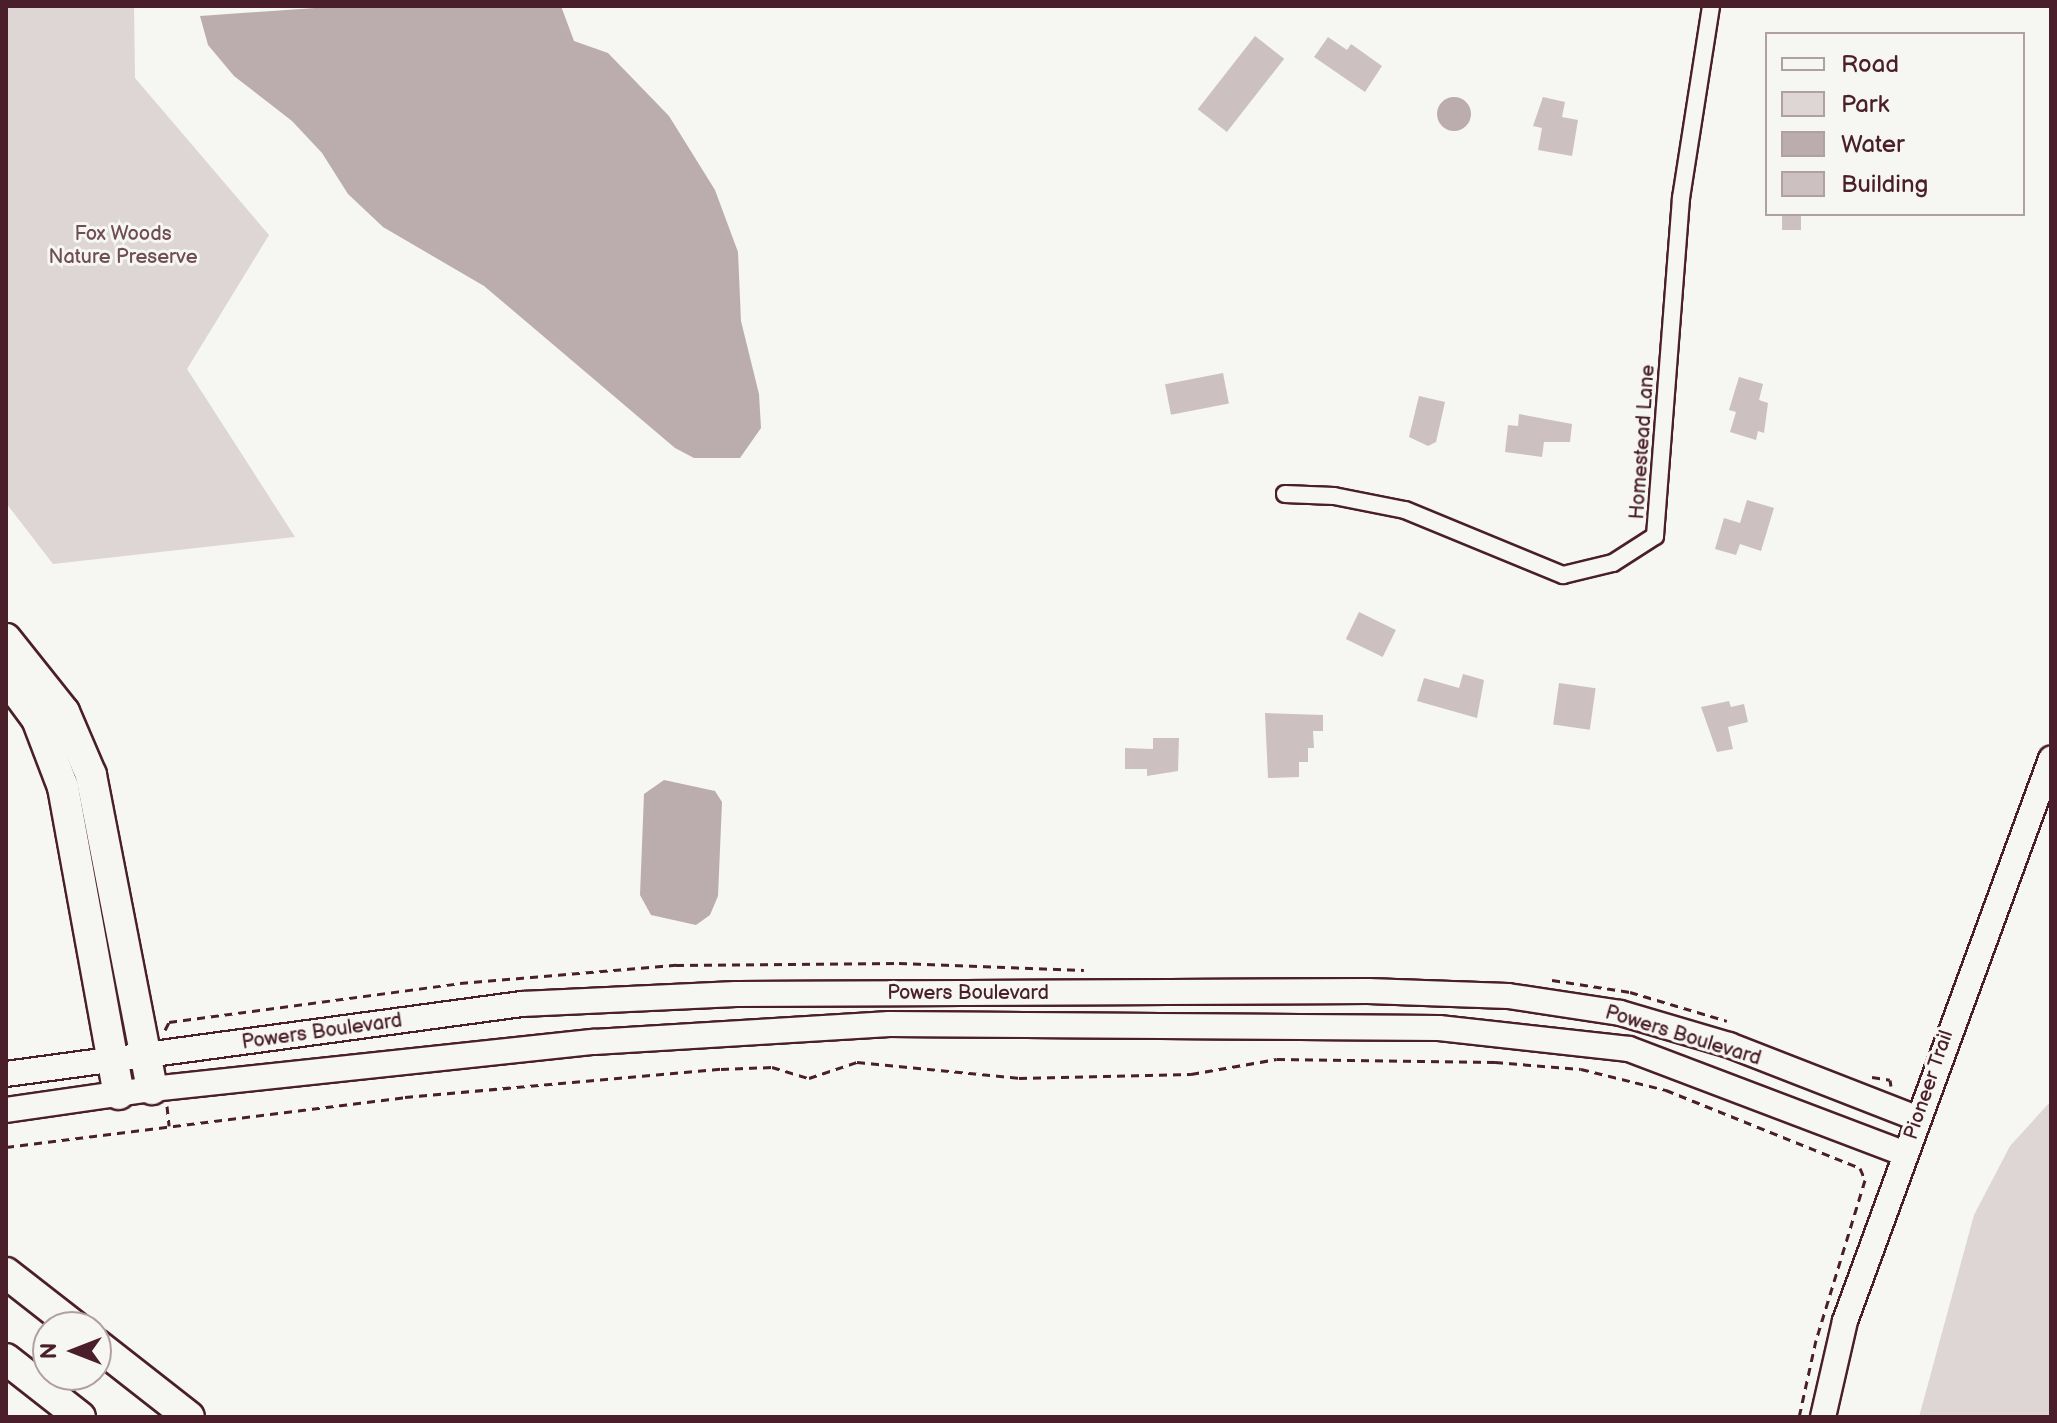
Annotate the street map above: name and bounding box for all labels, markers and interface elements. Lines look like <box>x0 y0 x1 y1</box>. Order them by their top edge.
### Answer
legend <box>1765 32 2025 216</box>
text: Road <box>1841 50 1899 79</box>
text: Park <box>1841 90 1889 119</box>
text: Water <box>1841 130 1905 159</box>
text: Building <box>1841 170 1928 199</box>
park label: Fox Woods Nature Preserve <box>48 223 198 270</box>
street label: Homestead Lane <box>1626 364 1660 520</box>
street label: Powers Boulevard <box>887 981 1049 1005</box>
street label: Powers Boulevard <box>1602 1001 1764 1071</box>
street label: Powers Boulevard <box>240 1009 404 1055</box>
street label: Pioneer Trail <box>1899 1027 1959 1143</box>
north arrow <box>32 1311 112 1391</box>
text: N <box>36 1343 63 1359</box>

